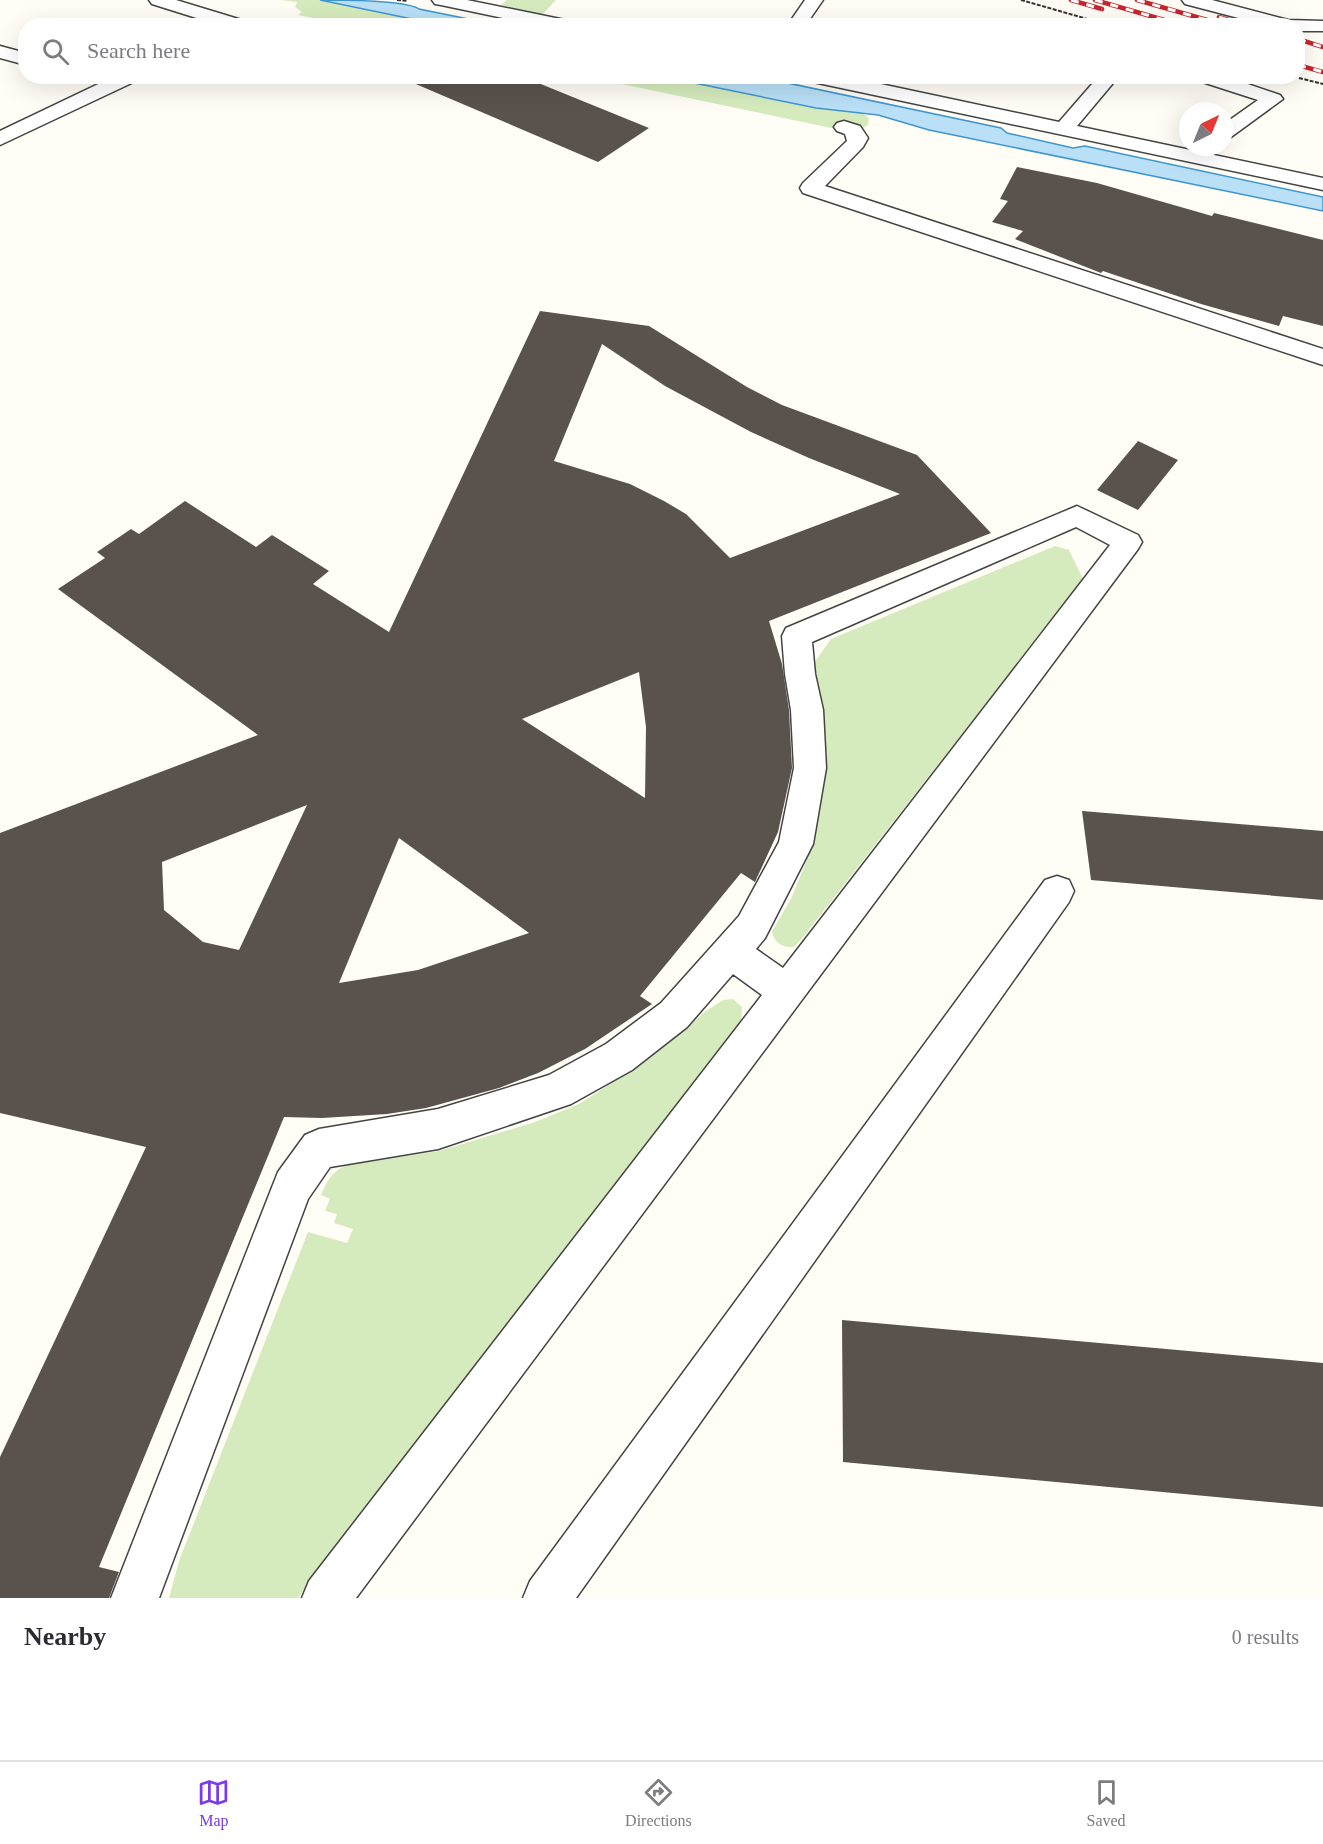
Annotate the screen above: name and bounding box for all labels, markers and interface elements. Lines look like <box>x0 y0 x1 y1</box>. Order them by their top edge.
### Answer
search box <box>18 18 1305 84</box>
icon: search <box>39 35 72 68</box>
text: Search here <box>87 38 190 63</box>
north arrow <box>1179 102 1233 156</box>
text: Nearby <box>24 1622 106 1651</box>
text: 0 results <box>1232 1626 1299 1648</box>
tab: Map <box>197 1776 230 1830</box>
tab: Directions <box>625 1776 692 1830</box>
tab: Saved <box>1086 1776 1126 1830</box>

